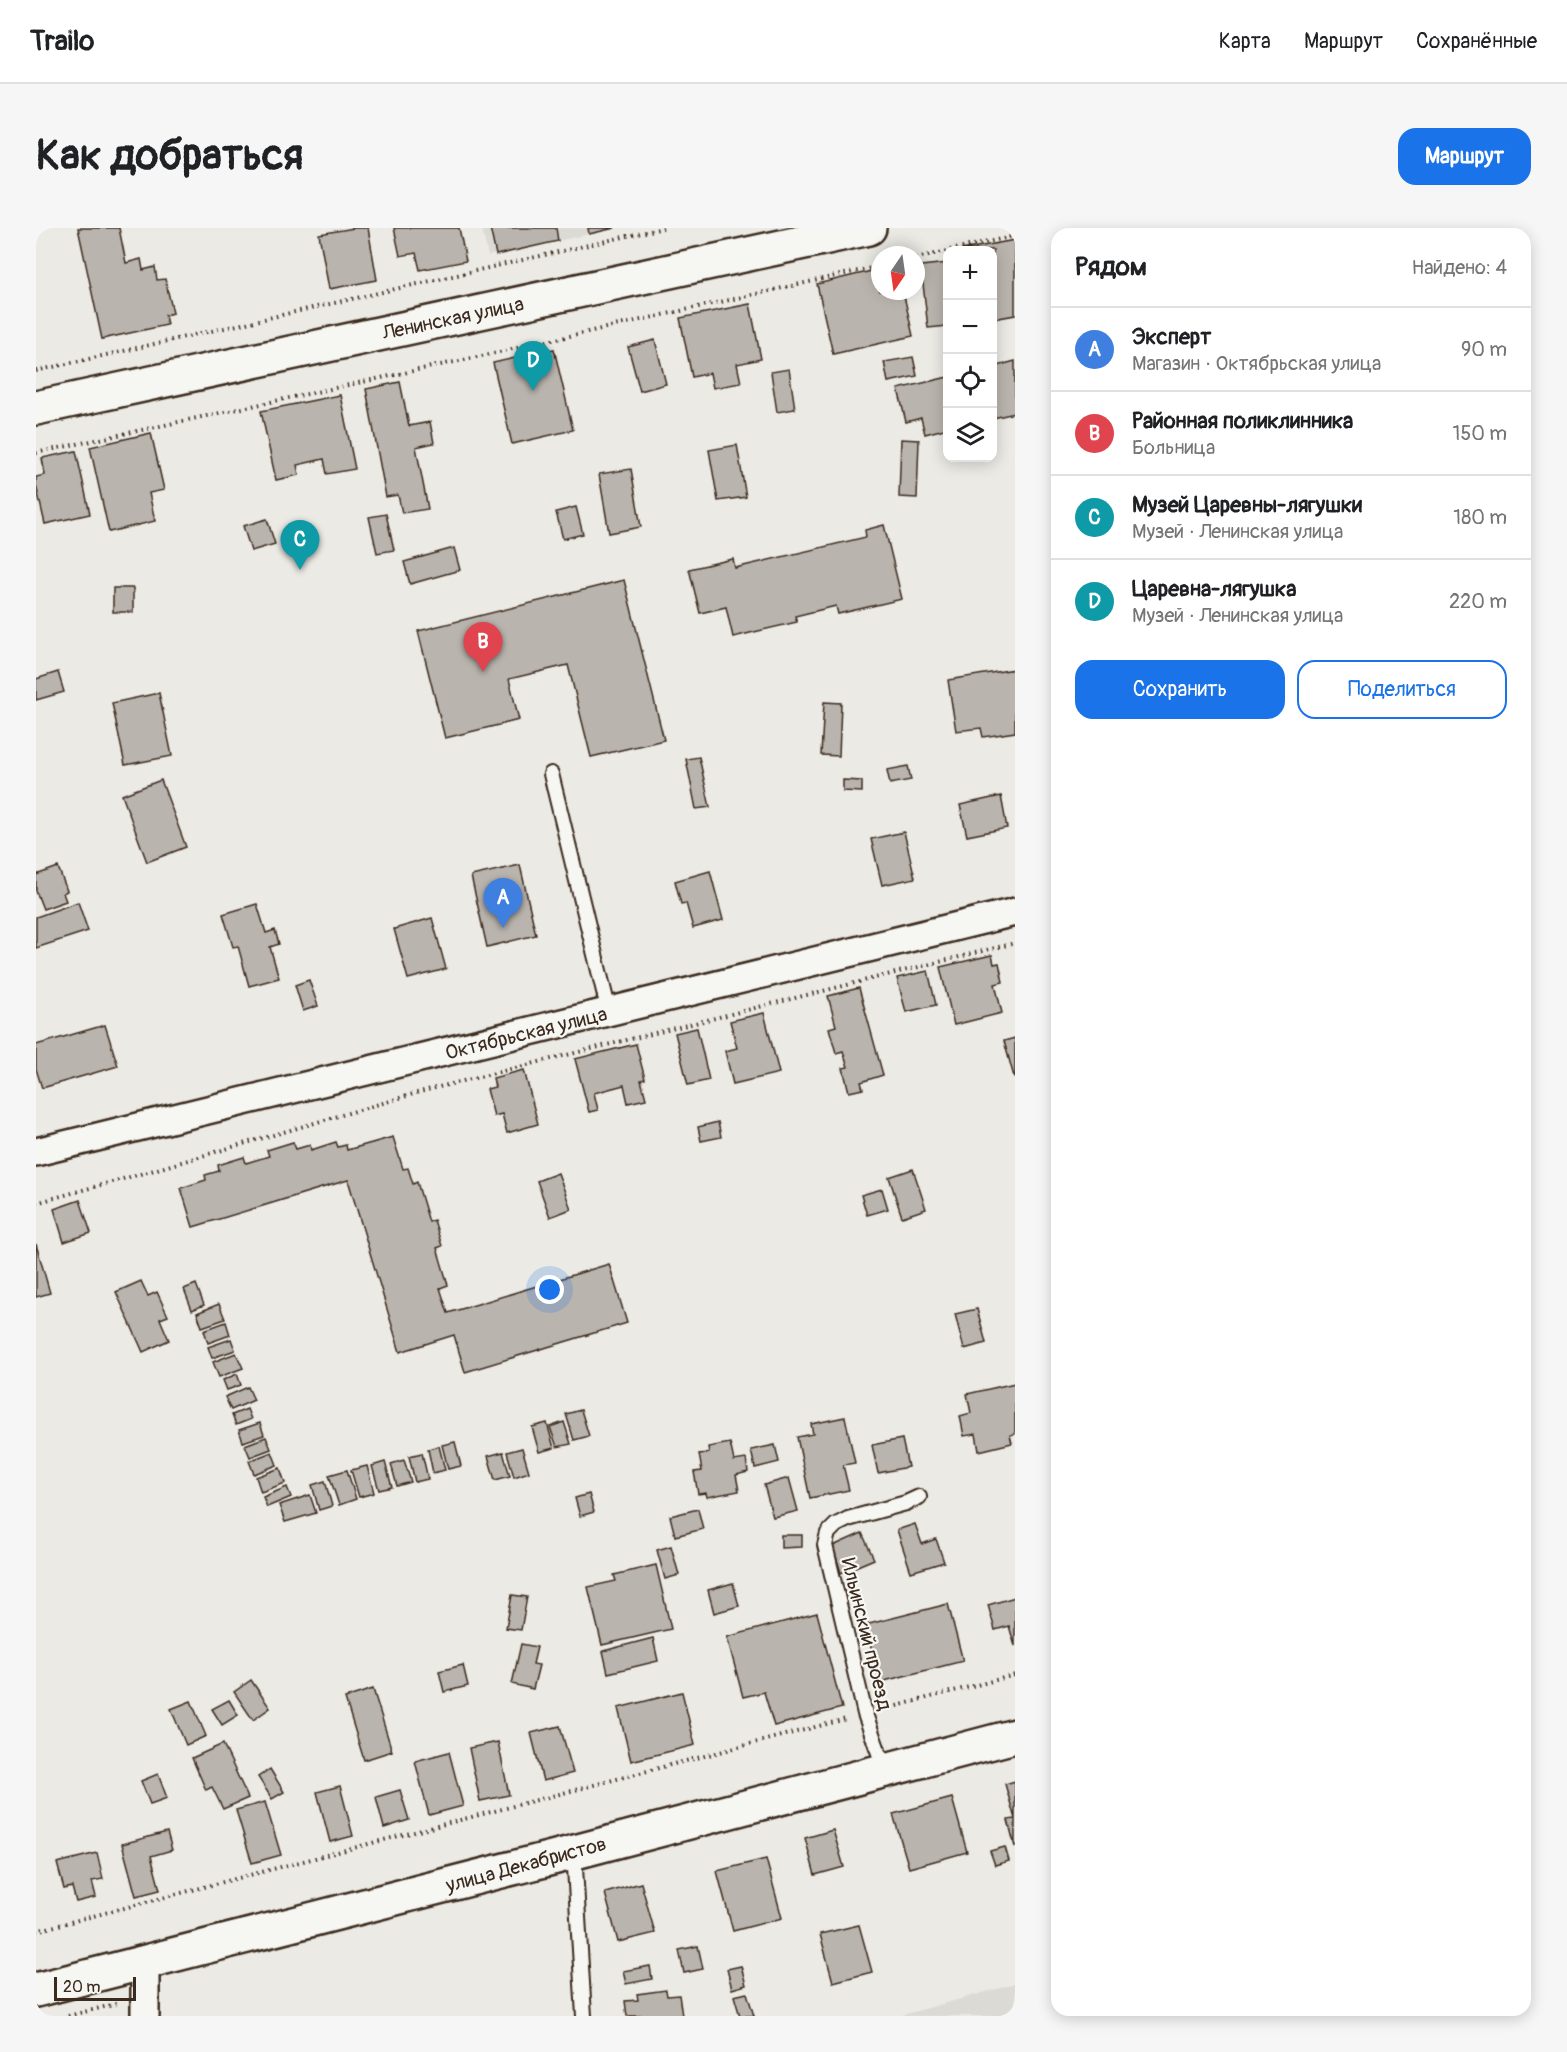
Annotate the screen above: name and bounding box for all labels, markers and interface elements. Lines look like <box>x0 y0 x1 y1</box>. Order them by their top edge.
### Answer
text: Trailo <box>30 24 94 59</box>
text: Карта <box>1219 28 1271 55</box>
text: Маршрут <box>1304 28 1383 55</box>
text: Сохранённые <box>1416 28 1537 55</box>
button: Маршрут <box>1398 128 1531 185</box>
text: Как добраться <box>36 130 303 182</box>
north arrow <box>871 246 925 300</box>
map controls <box>943 246 997 462</box>
button: + <box>943 246 997 300</box>
text: Рядом <box>1075 251 1147 283</box>
text: Найдено: 4 <box>1412 255 1507 280</box>
street label: Ленинская улица <box>379 291 526 346</box>
button: − <box>943 300 997 354</box>
text: Эксперт <box>1132 323 1211 351</box>
text: A <box>1088 337 1101 362</box>
text: 90 m <box>1461 337 1507 362</box>
pin: D <box>514 342 552 391</box>
text: Магазин · Октябрьская улица <box>1132 351 1381 376</box>
button: locate <box>943 354 997 408</box>
text: Районная поликлинника <box>1132 407 1353 435</box>
button: layers <box>943 408 997 462</box>
text: B <box>1089 421 1100 446</box>
text: 150 m <box>1453 421 1507 446</box>
text: Больница <box>1132 435 1215 460</box>
text: Музей Царевны-лягушки <box>1132 491 1362 519</box>
text: C <box>1088 505 1101 530</box>
text: 180 m <box>1453 505 1507 530</box>
text: Музей · Ленинская улица <box>1132 519 1343 544</box>
pin: C <box>280 520 320 570</box>
text: Царевна-лягушка <box>1132 575 1296 603</box>
text: D <box>1088 589 1101 614</box>
text: 220 m <box>1449 589 1507 614</box>
text: Музей · Ленинская улица <box>1132 603 1343 628</box>
pin: B <box>464 622 502 672</box>
button: Сохранить <box>1075 660 1285 719</box>
button: Поделиться <box>1297 660 1507 719</box>
pin: A <box>484 878 522 928</box>
street label: Октябрьская улица <box>443 1001 610 1066</box>
your location <box>535 1275 564 1304</box>
street label: Ильинский проезд <box>836 1556 897 1713</box>
street label: улица Декабристов <box>442 1831 609 1898</box>
scale bar <box>54 1974 136 2002</box>
text: 20 m <box>63 1977 101 1997</box>

